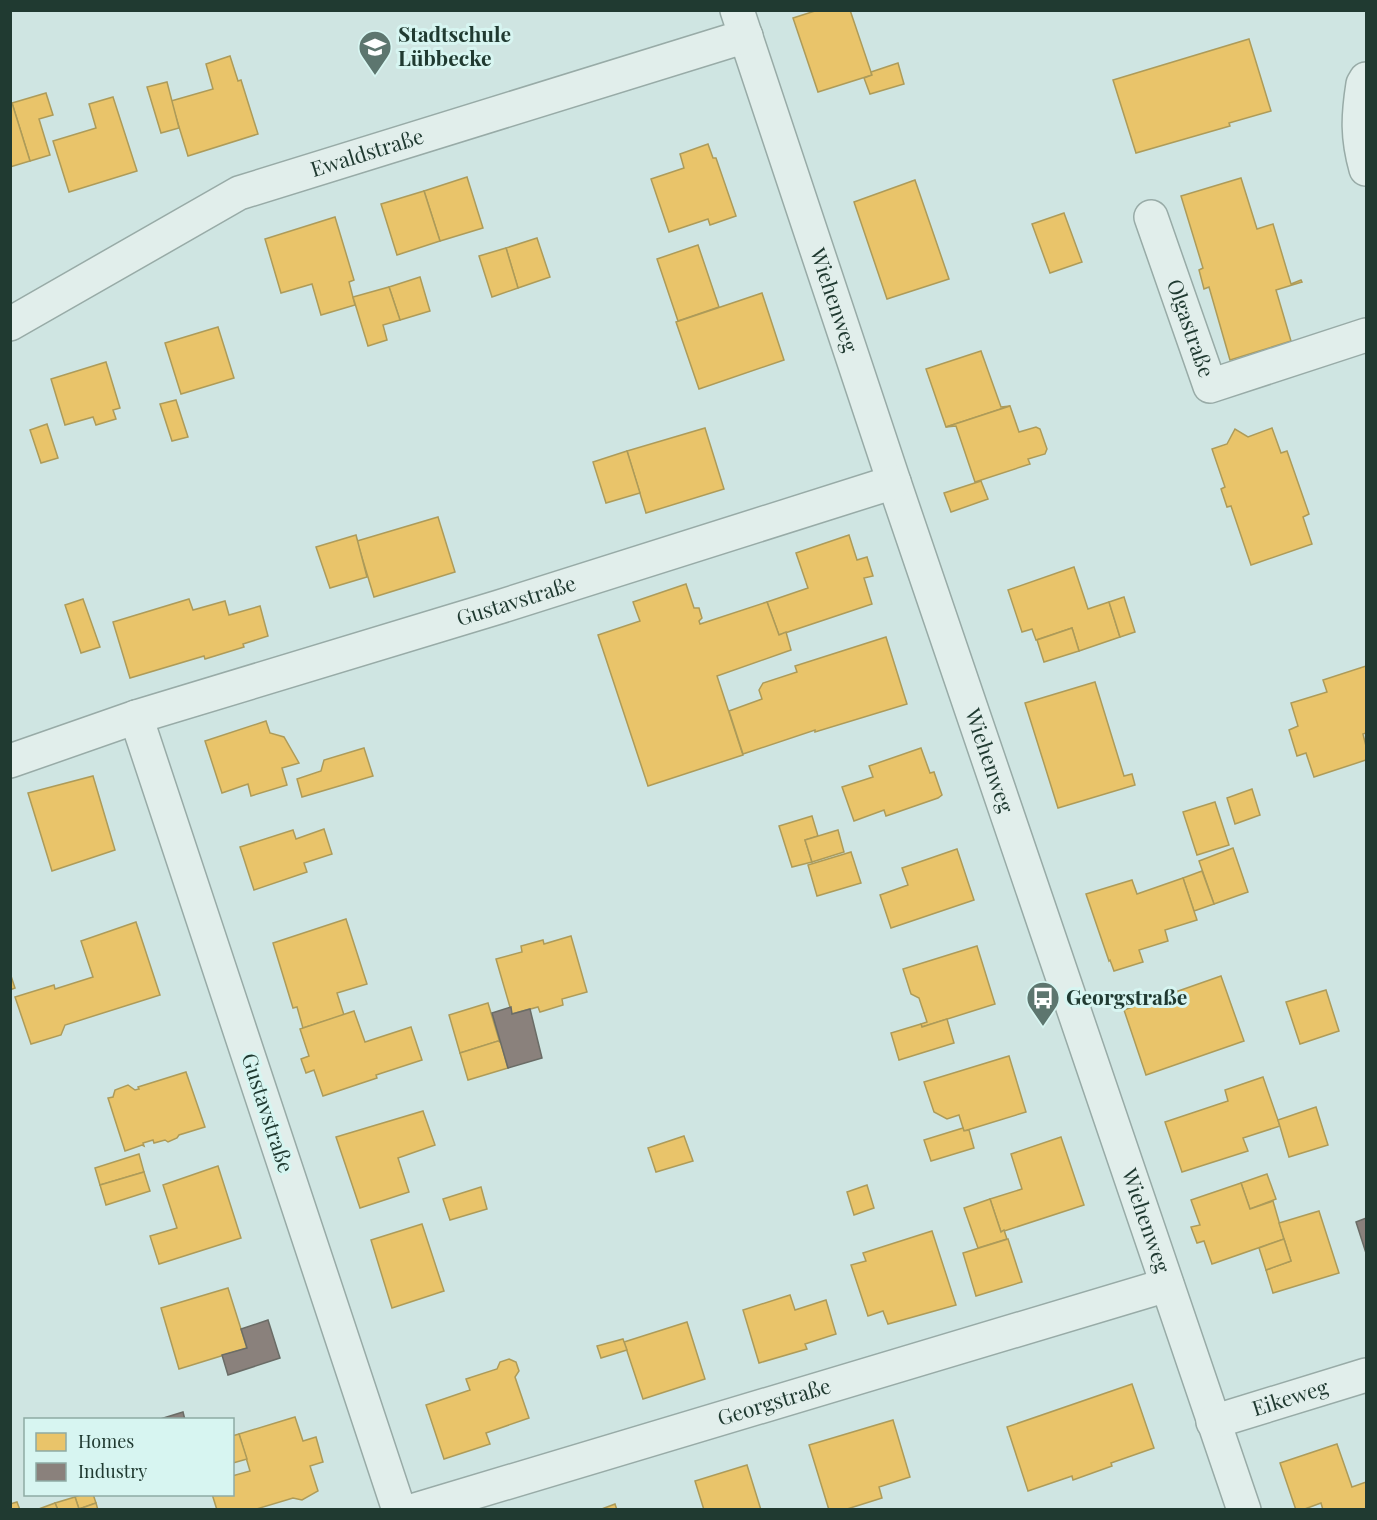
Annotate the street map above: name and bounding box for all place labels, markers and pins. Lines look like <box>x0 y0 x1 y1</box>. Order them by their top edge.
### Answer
place label: Stadtschule Lübbecke <box>398 19 511 71</box>
school or university icon: Stadtschule Lübbecke <box>357 29 393 76</box>
bus stop icon: Georgstraße <box>1025 980 1061 1027</box>
place label: Georgstraße <box>1066 982 1187 1010</box>

